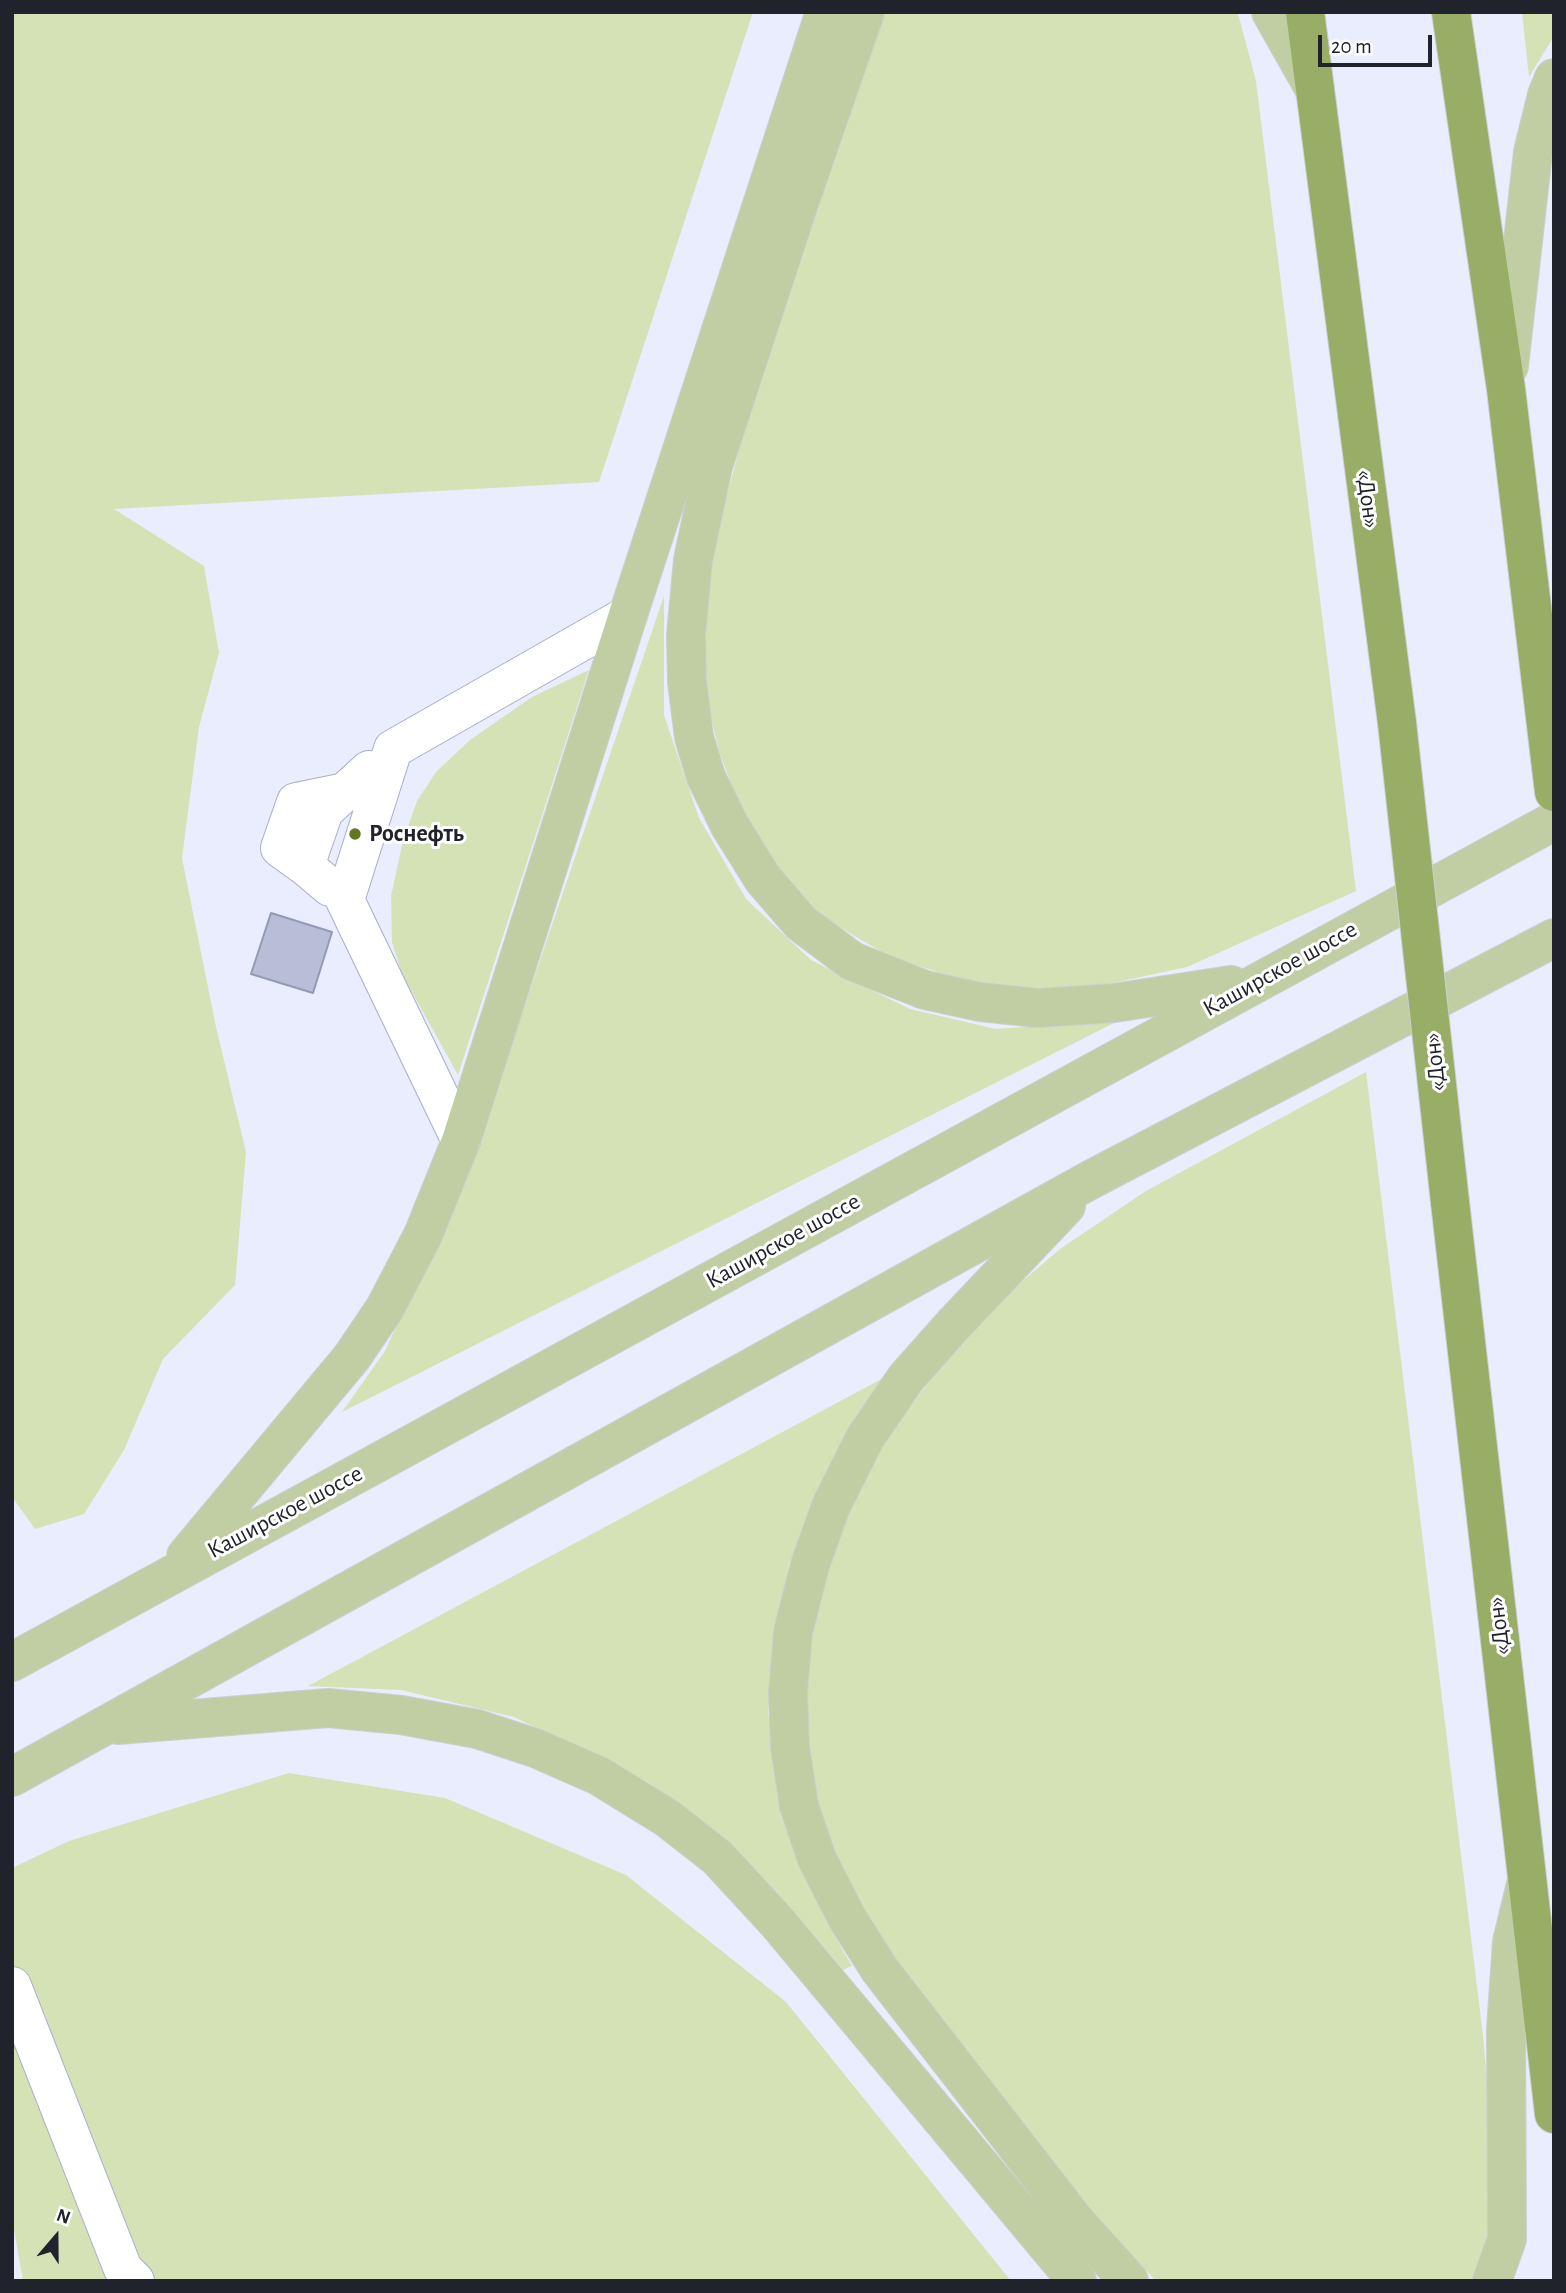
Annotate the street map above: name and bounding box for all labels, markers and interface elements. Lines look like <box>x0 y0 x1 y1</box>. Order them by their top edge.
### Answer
scale bar <box>1321 21 1435 65</box>
text: 20 m <box>1331 36 1372 57</box>
street label: «Дон» <box>1350 468 1386 530</box>
place label: Роснефть <box>369 820 464 848</box>
marker: Роснефть <box>347 826 363 842</box>
street label: Каширское шоссе <box>1198 915 1362 1023</box>
street label: «Дон» <box>1418 1031 1452 1093</box>
street label: Каширское шоссе <box>701 1187 865 1295</box>
street label: Каширское шоссе <box>202 1459 368 1565</box>
street label: «Дон» <box>1481 1595 1517 1657</box>
north arrow <box>21 2202 91 2272</box>
text: N <box>54 2206 73 2228</box>

